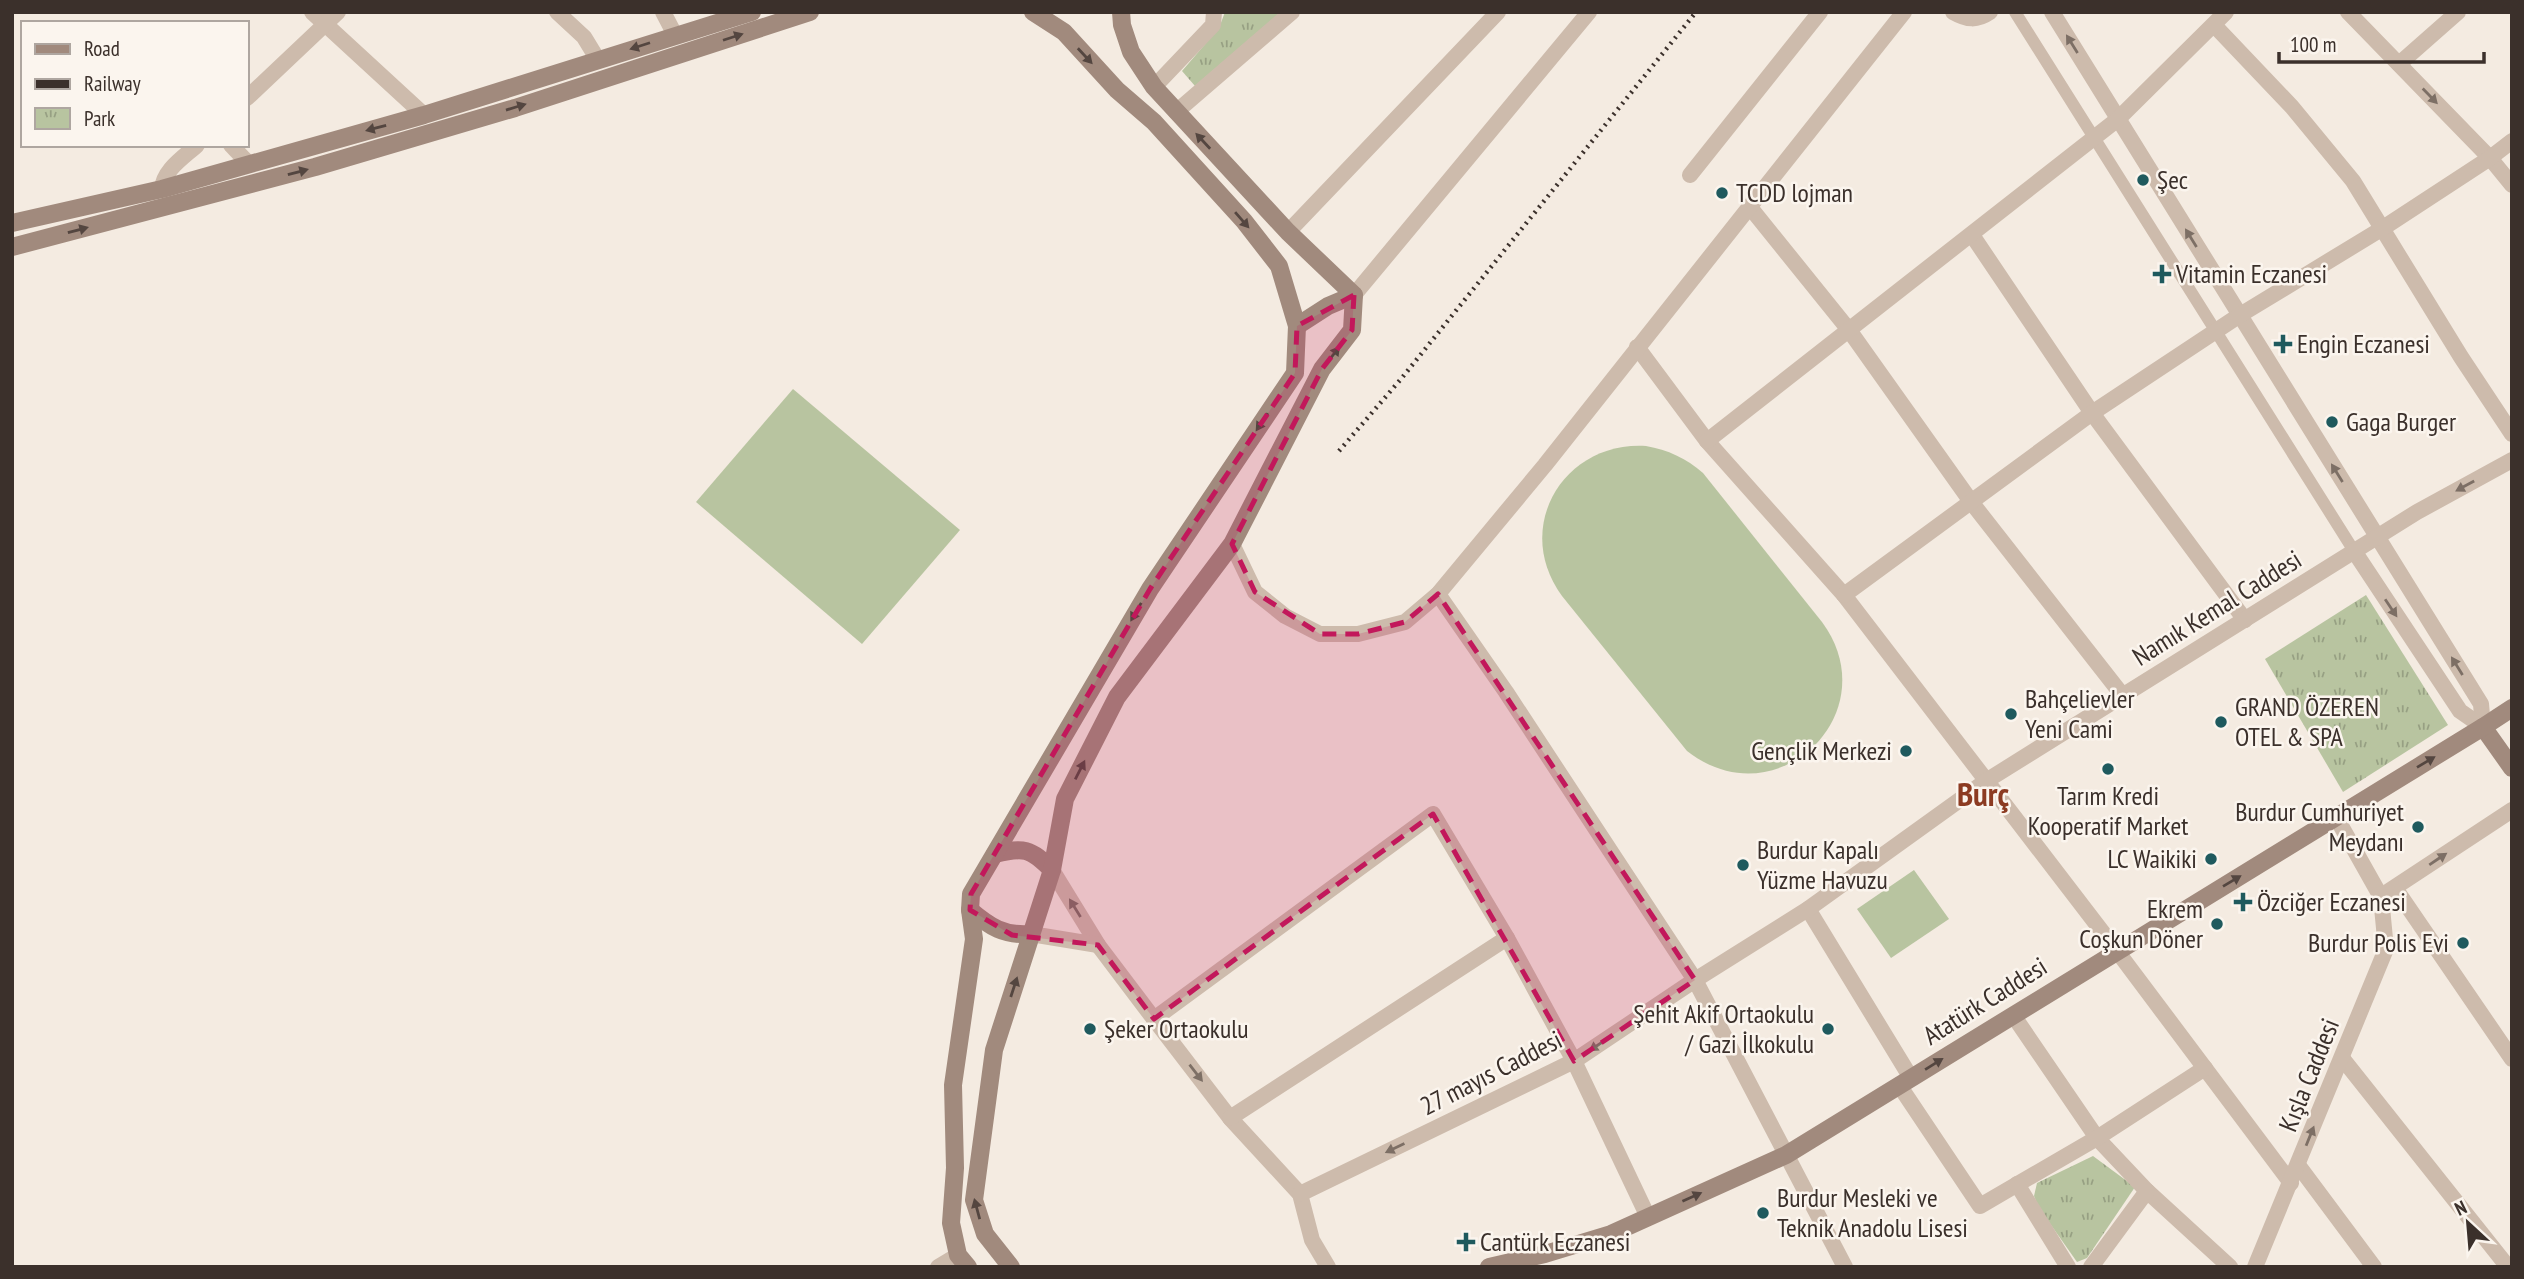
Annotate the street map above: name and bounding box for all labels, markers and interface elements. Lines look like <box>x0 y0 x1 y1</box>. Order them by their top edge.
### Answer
legend <box>21 21 248 147</box>
scale bar <box>2279 21 2484 65</box>
one-way arrow <box>723 31 744 42</box>
text: 100 m <box>2290 31 2336 58</box>
text: Road <box>84 35 120 62</box>
one-way arrow <box>2065 35 2078 54</box>
one-way arrow <box>629 41 650 52</box>
one-way arrow <box>1077 47 1093 64</box>
text: Railway <box>84 70 141 97</box>
one-way arrow <box>2422 87 2438 104</box>
one-way arrow <box>506 102 527 112</box>
text: Park <box>84 105 115 132</box>
one-way arrow <box>365 124 386 134</box>
one-way arrow <box>1195 132 1211 150</box>
place label: Şec <box>2157 163 2188 196</box>
one-way arrow <box>288 166 309 176</box>
marker: Şec <box>2135 172 2151 188</box>
place label: TCDD lojman <box>1736 176 1853 209</box>
marker: TCDD lojman <box>1714 185 1730 201</box>
one-way arrow <box>1234 211 1250 229</box>
one-way arrow <box>68 224 90 235</box>
one-way arrow <box>2185 228 2198 247</box>
place label: Vitamin Eczanesi <box>2175 257 2327 290</box>
marker: Vitamin Eczanesi <box>2154 266 2170 282</box>
place label: Engin Eczanesi <box>2297 327 2430 360</box>
marker: Engin Eczanesi <box>2275 336 2291 352</box>
one-way arrow <box>1326 346 1341 364</box>
place label: Gaga Burger <box>2346 405 2456 438</box>
one-way arrow <box>1255 412 1268 432</box>
marker: Gaga Burger <box>2324 414 2340 430</box>
one-way arrow <box>2331 463 2343 482</box>
one-way arrow <box>2455 480 2474 492</box>
street label: Namık Kemal Caddesi <box>2126 542 2307 673</box>
one-way arrow <box>2385 598 2398 618</box>
one-way arrow <box>1130 602 1143 621</box>
one-way arrow <box>2451 657 2464 676</box>
place label: Bahçelievler Yeni Cami <box>2025 682 2135 745</box>
place label: GRAND ÖZEREN OTEL & SPA <box>2235 690 2379 753</box>
marker: Bahçelievler Yeni Cami <box>2003 706 2019 722</box>
marker: GRAND ÖZEREN OTEL & SPA <box>2213 714 2229 730</box>
place label: Gençlik Merkezi <box>1751 734 1892 767</box>
marker: Gençlik Merkezi <box>1898 743 1914 759</box>
one-way arrow <box>2417 756 2436 769</box>
one-way arrow <box>1074 760 1085 780</box>
marker: Tarım Kredi Kooperatif Market <box>2100 761 2116 777</box>
district label: Burç <box>1957 772 2010 815</box>
place label: Tarım Kredi Kooperatif Market <box>2028 779 2188 842</box>
place label: Burdur Cumhuriyet Meydanı <box>2235 795 2404 858</box>
marker: Burdur Cumhuriyet Meydanı <box>2410 819 2426 835</box>
place label: Burdur Kapalı Yüzme Havuzu <box>1757 833 1888 896</box>
place label: LC Waikiki <box>2107 842 2197 875</box>
marker: LC Waikiki <box>2203 851 2219 867</box>
one-way arrow <box>2429 852 2447 866</box>
marker: Burdur Kapalı Yüzme Havuzu <box>1735 857 1751 873</box>
one-way arrow <box>2222 874 2241 887</box>
place label: Özciğer Eczanesi <box>2257 885 2406 918</box>
place label: Ekrem Coşkun Döner <box>2079 892 2203 955</box>
marker: Özciğer Eczanesi <box>2235 894 2251 910</box>
one-way arrow <box>1068 898 1081 917</box>
marker: Ekrem Coşkun Döner <box>2209 916 2225 932</box>
place label: Burdur Polis Evi <box>2308 926 2449 959</box>
marker: Burdur Polis Evi <box>2455 935 2471 951</box>
street label: Atatürk Caddesi <box>1917 950 2053 1052</box>
one-way arrow <box>1010 976 1020 997</box>
place label: Şehit Akif Ortaokulu / Gazi İlkokulu <box>1633 997 1814 1060</box>
place label: Şeker Ortaokulu <box>1104 1012 1249 1045</box>
street label: Kışla Caddesi <box>2271 1014 2346 1136</box>
marker: Şeker Ortaokulu <box>1082 1021 1098 1037</box>
marker: Şehit Akif Ortaokulu / Gazi İlkokulu <box>1820 1021 1836 1037</box>
street label: 27 mayıs Caddesi <box>1414 1023 1567 1122</box>
one-way arrow <box>1588 1038 1607 1051</box>
one-way arrow <box>1924 1058 1943 1070</box>
one-way arrow <box>1188 1064 1203 1082</box>
one-way arrow <box>2304 1126 2316 1146</box>
one-way arrow <box>1385 1142 1405 1154</box>
place label: Burdur Mesleki ve Teknik Anadolu Lisesi <box>1777 1181 1968 1244</box>
north arrow <box>2433 1188 2503 1258</box>
one-way arrow <box>1682 1191 1702 1203</box>
text: N <box>2451 1195 2470 1221</box>
one-way arrow <box>971 1198 982 1220</box>
marker: Burdur Mesleki ve Teknik Anadolu Lisesi <box>1755 1205 1771 1221</box>
place label: Cantürk Eczanesi <box>1480 1225 1630 1258</box>
marker: Cantürk Eczanesi <box>1458 1234 1474 1250</box>

